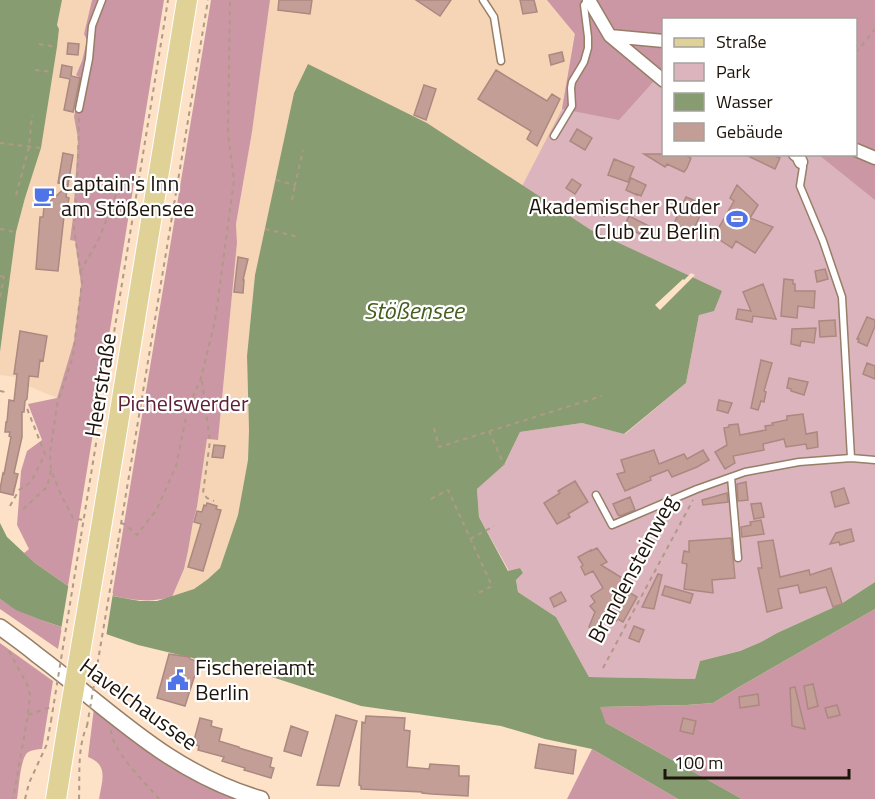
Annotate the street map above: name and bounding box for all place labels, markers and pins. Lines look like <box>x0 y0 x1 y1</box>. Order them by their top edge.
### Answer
place label: Captain's Inn am Stößensee <box>61 166 194 225</box>
cafe icon: Captain's Inn am Stößensee <box>32 184 56 208</box>
place label: Akademischer Ruder Club zu Berlin <box>529 189 720 248</box>
sports icon: Akademischer Ruder Club zu Berlin <box>725 207 749 231</box>
place label: Fischereiamt Berlin <box>195 650 315 709</box>
public building icon: Fischereiamt Berlin <box>166 668 190 692</box>

